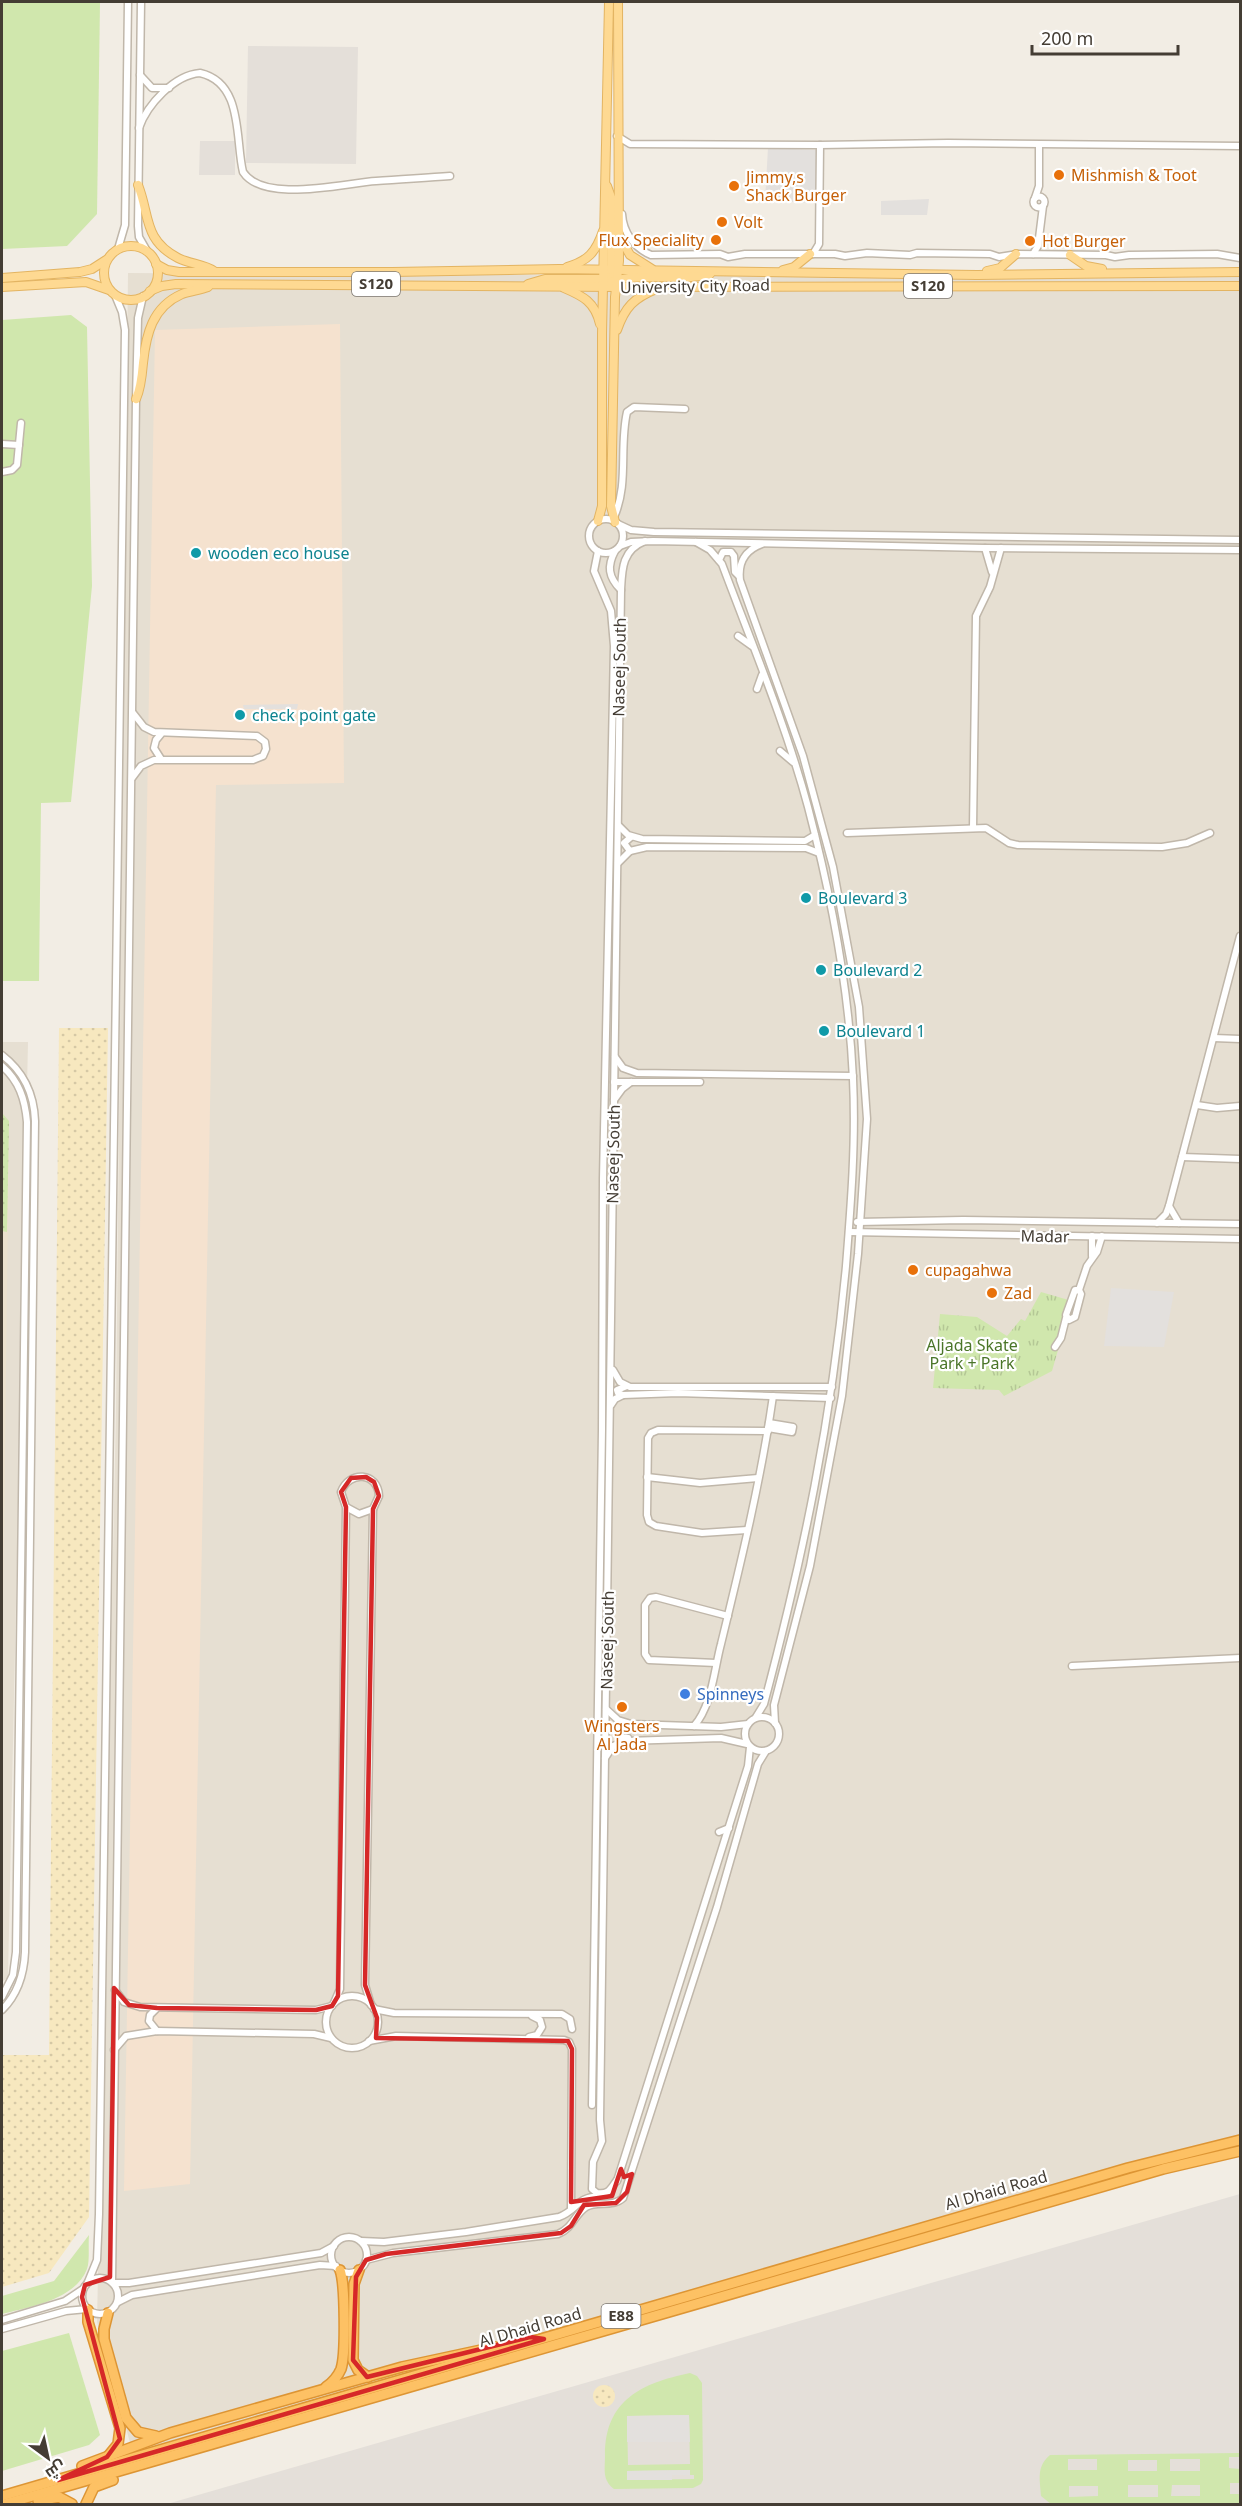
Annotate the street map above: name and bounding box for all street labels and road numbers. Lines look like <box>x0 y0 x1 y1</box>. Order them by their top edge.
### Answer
road number: S120 <box>352 272 400 296</box>
street label: University City Road <box>620 274 770 298</box>
road number: S120 <box>904 274 952 298</box>
street label: Naseej South <box>607 617 631 717</box>
street label: Naseej South <box>601 1104 625 1204</box>
street label: Madar <box>1020 1225 1070 1247</box>
street label: Naseej South <box>595 1590 619 1690</box>
street label: Al Dhaid Road <box>942 2165 1050 2215</box>
street label: Al Dhaid Road <box>476 2302 584 2352</box>
road number: E88 <box>602 2304 640 2328</box>

